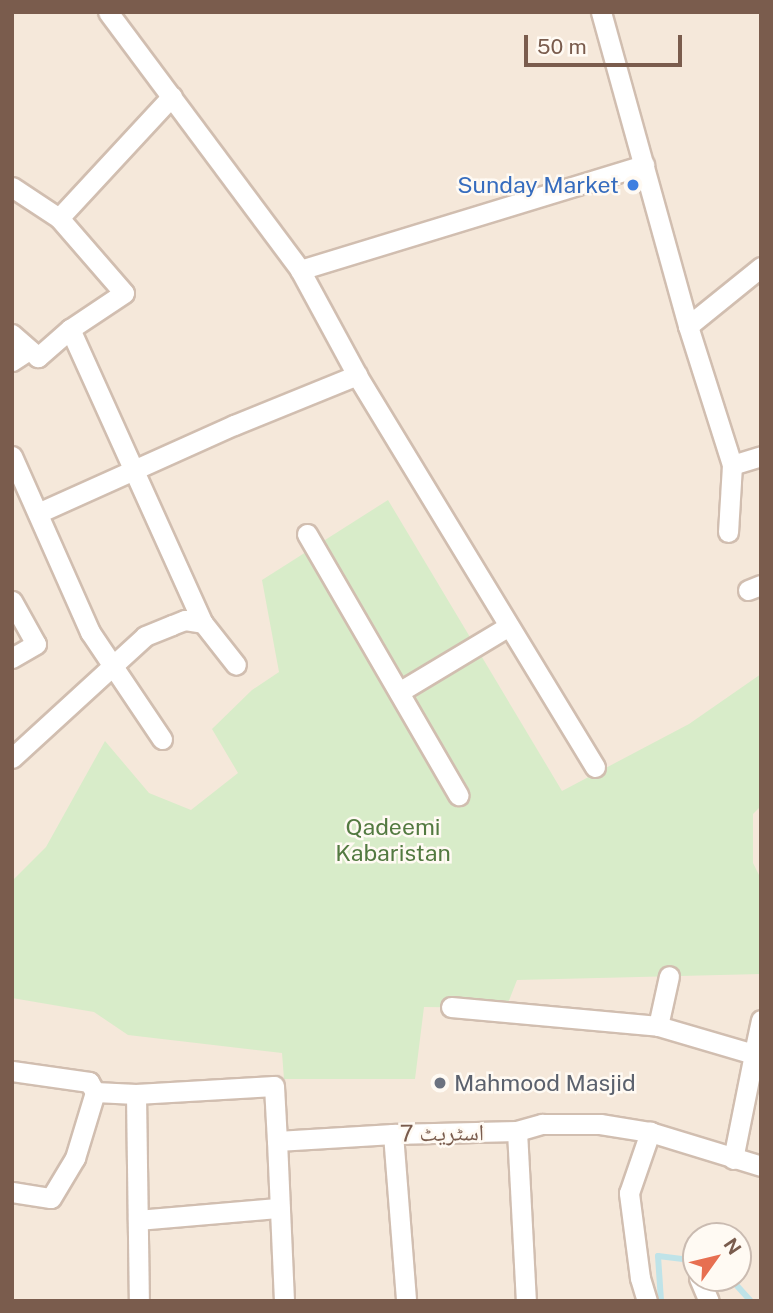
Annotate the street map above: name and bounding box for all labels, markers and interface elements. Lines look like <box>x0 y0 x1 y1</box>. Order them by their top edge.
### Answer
scale bar <box>528 21 686 65</box>
text: 50 m <box>537 34 587 59</box>
place label: Sunday Market <box>457 171 619 199</box>
marker: Sunday Market <box>625 177 641 193</box>
park label: Qadeemi Kabaristan <box>335 813 451 867</box>
place label: Mahmood Masjid <box>454 1069 636 1097</box>
marker: Mahmood Masjid <box>432 1075 448 1091</box>
street label: اسٹریٹ 7 <box>400 1118 484 1148</box>
north arrow <box>682 1222 752 1292</box>
text: N <box>719 1234 746 1259</box>

